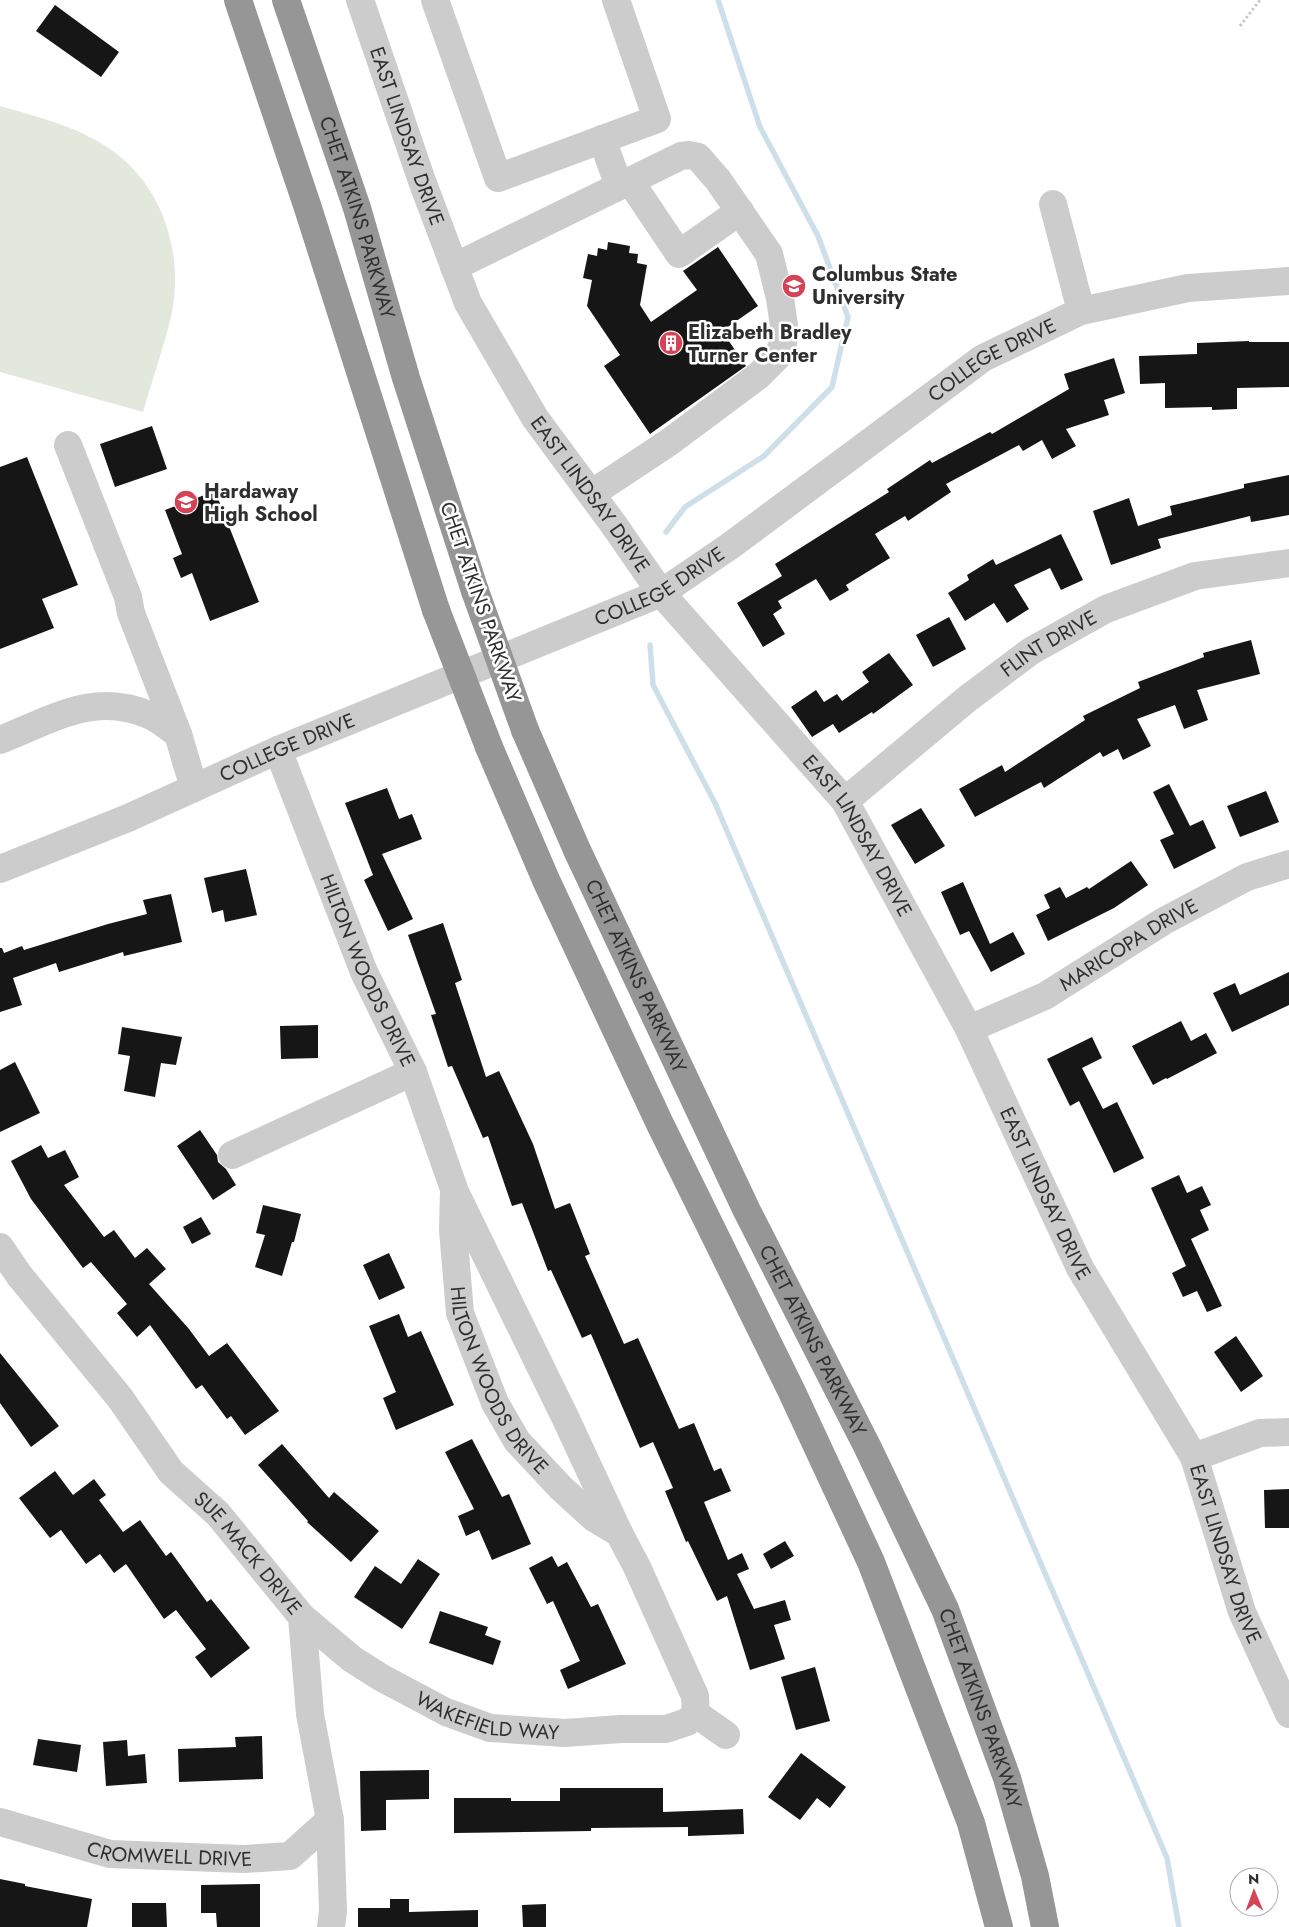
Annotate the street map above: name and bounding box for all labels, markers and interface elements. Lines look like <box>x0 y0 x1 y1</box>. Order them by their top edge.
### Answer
street label: EAST LINDSAY DRIVE <box>362 43 451 230</box>
street label: CHET ATKINS PARKWAY <box>312 112 402 323</box>
place label: Columbus State University <box>812 260 958 312</box>
school or university icon: Columbus State University <box>781 273 807 299</box>
street label: COLLEGE DRIVE <box>922 311 1061 409</box>
place label: Elizabeth Bradley Turner Center <box>688 318 852 370</box>
building icon: Elizabeth Bradley Turner Center <box>658 330 684 356</box>
street label: EAST LINDSAY DRIVE <box>523 410 657 579</box>
place label: Hardaway High School <box>204 477 318 529</box>
school or university icon: Hardaway High School <box>173 489 199 515</box>
street label: CHET ATKINS PARKWAY <box>433 498 529 707</box>
street label: COLLEGE DRIVE <box>590 540 731 634</box>
street label: FLINT DRIVE <box>994 603 1102 684</box>
street label: COLLEGE DRIVE <box>215 706 360 790</box>
street label: EAST LINDSAY DRIVE <box>795 748 919 922</box>
street label: HILTON WOODS DRIVE <box>312 870 422 1072</box>
street label: CHET ATKINS PARKWAY <box>578 875 694 1078</box>
street label: MARICOPA DRIVE <box>1054 892 1203 998</box>
street label: EAST LINDSAY DRIVE <box>992 1103 1098 1286</box>
street label: CHET ATKINS PARKWAY <box>752 1240 874 1442</box>
street label: HILTON WOODS DRIVE <box>443 1285 555 1481</box>
street label: EAST LINDSAY DRIVE <box>1182 1461 1269 1649</box>
street label: SUE MACK DRIVE <box>187 1485 309 1621</box>
street label: CHET ATKINS PARKWAY <box>931 1604 1029 1813</box>
street label: WAKEFIELD WAY <box>410 1684 561 1748</box>
street label: CROMWELL DRIVE <box>83 1834 253 1874</box>
north arrow <box>1229 1867 1279 1917</box>
text: N <box>1248 1869 1260 1889</box>

